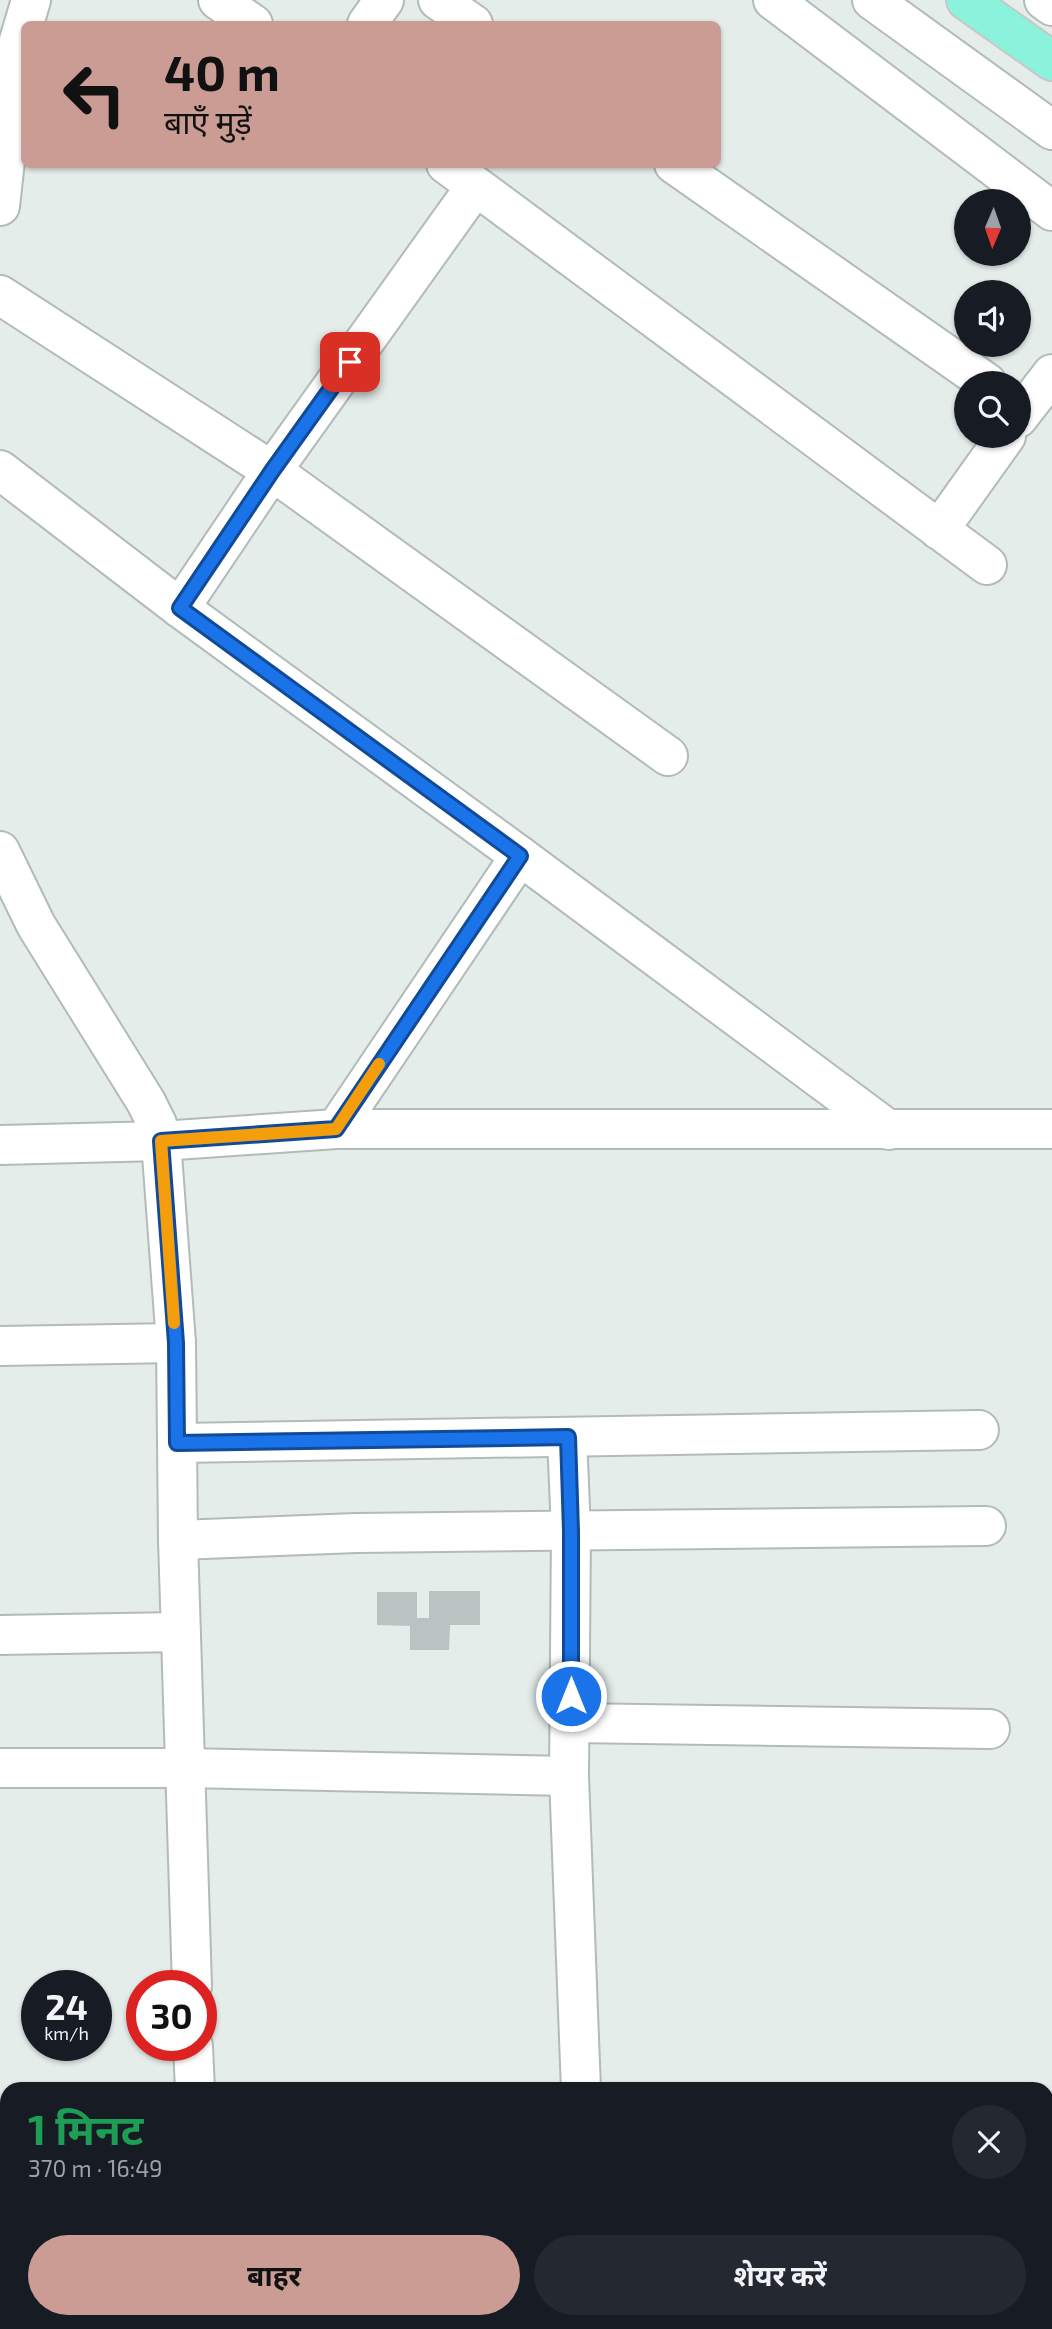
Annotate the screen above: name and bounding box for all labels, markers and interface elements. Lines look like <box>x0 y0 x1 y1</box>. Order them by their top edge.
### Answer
text: 40 m <box>164 42 280 101</box>
icon: left <box>49 49 140 140</box>
text: बाएँ मुड़ें <box>164 102 252 140</box>
north arrow <box>954 189 1031 266</box>
map controls <box>954 189 1031 448</box>
button: sound <box>954 280 1031 357</box>
pin <box>320 332 380 392</box>
icon: arrive <box>331 343 369 381</box>
button: search <box>954 371 1031 448</box>
position arrow <box>534 1659 608 1733</box>
speed limit sign: 30 <box>126 1970 217 2061</box>
text: 24 <box>45 1985 88 2027</box>
text: km/h <box>44 2022 89 2044</box>
text: 1 मिनट <box>28 2103 143 2153</box>
button: close <box>952 2105 1026 2179</box>
text: 370 m · 16:49 <box>28 2154 162 2182</box>
button: बाहर <box>28 2235 520 2315</box>
button: शेयर करें <box>534 2235 1026 2315</box>

